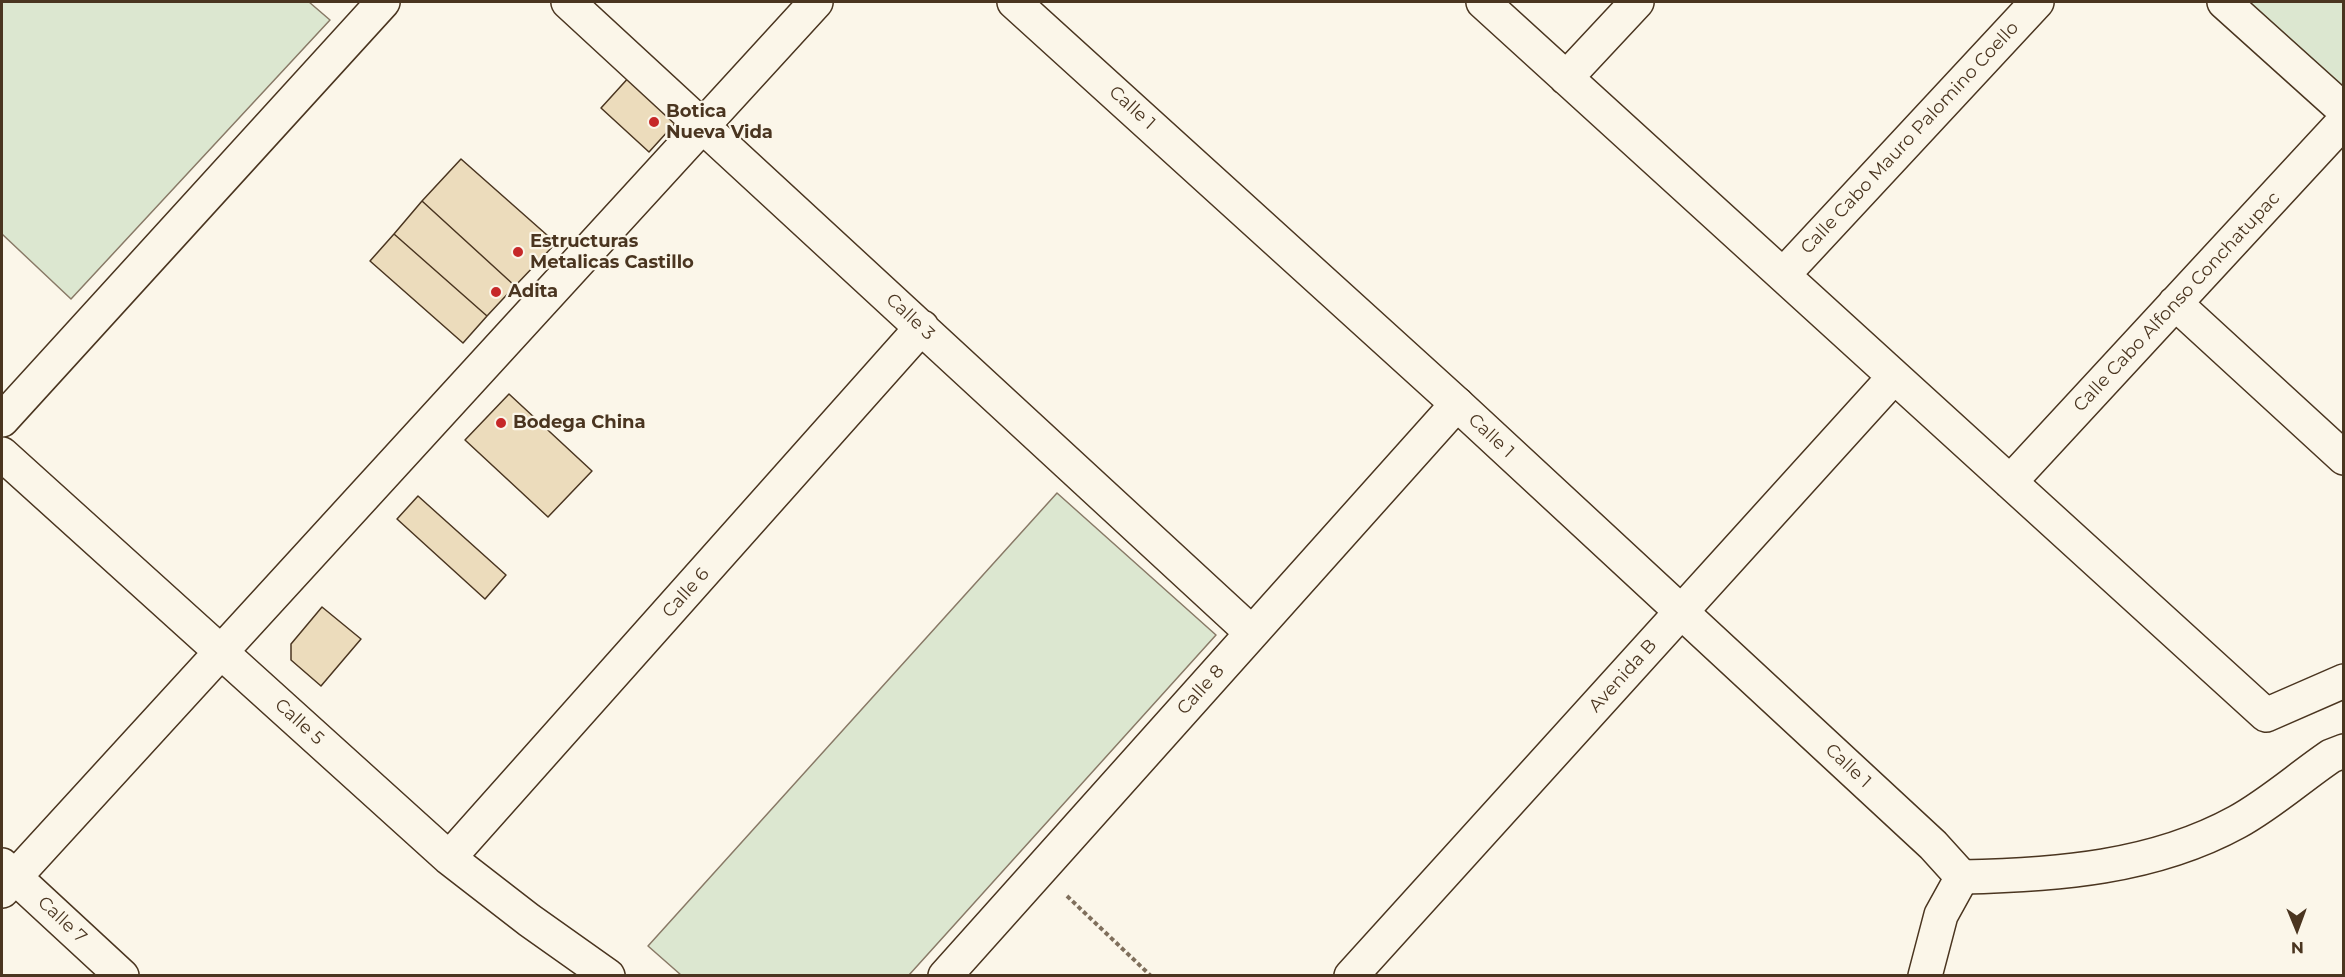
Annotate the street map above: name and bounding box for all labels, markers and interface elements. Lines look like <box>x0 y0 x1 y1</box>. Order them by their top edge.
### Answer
street label: Calle Cabo Mauro Palomino Coello <box>1796 17 2024 259</box>
street label: Calle 1 <box>1104 82 1160 134</box>
place label: Botica Nueva Vida <box>666 101 773 144</box>
marker: Botica Nueva Vida <box>647 115 661 129</box>
street label: Calle Cabo Alfonso Conchatupac <box>2069 188 2285 416</box>
place label: Estructuras Metalicas Castillo <box>530 231 694 274</box>
marker: Estructuras Metalicas Castillo <box>511 245 525 259</box>
place label: Adita <box>508 281 558 303</box>
marker: Adita <box>489 285 503 299</box>
street label: Calle 3 <box>881 289 939 345</box>
street label: Calle 1 <box>1464 409 1518 463</box>
place label: Bodega China <box>513 412 646 434</box>
marker: Bodega China <box>494 416 508 430</box>
street label: Calle 6 <box>658 564 714 622</box>
street label: Avenida B <box>1585 635 1661 717</box>
street label: Calle 8 <box>1173 660 1229 720</box>
street label: Calle 5 <box>270 694 328 750</box>
street label: Calle 1 <box>1821 739 1875 793</box>
street label: Calle 7 <box>33 892 91 948</box>
north arrow <box>2267 899 2327 959</box>
text: N <box>2291 938 2304 957</box>

